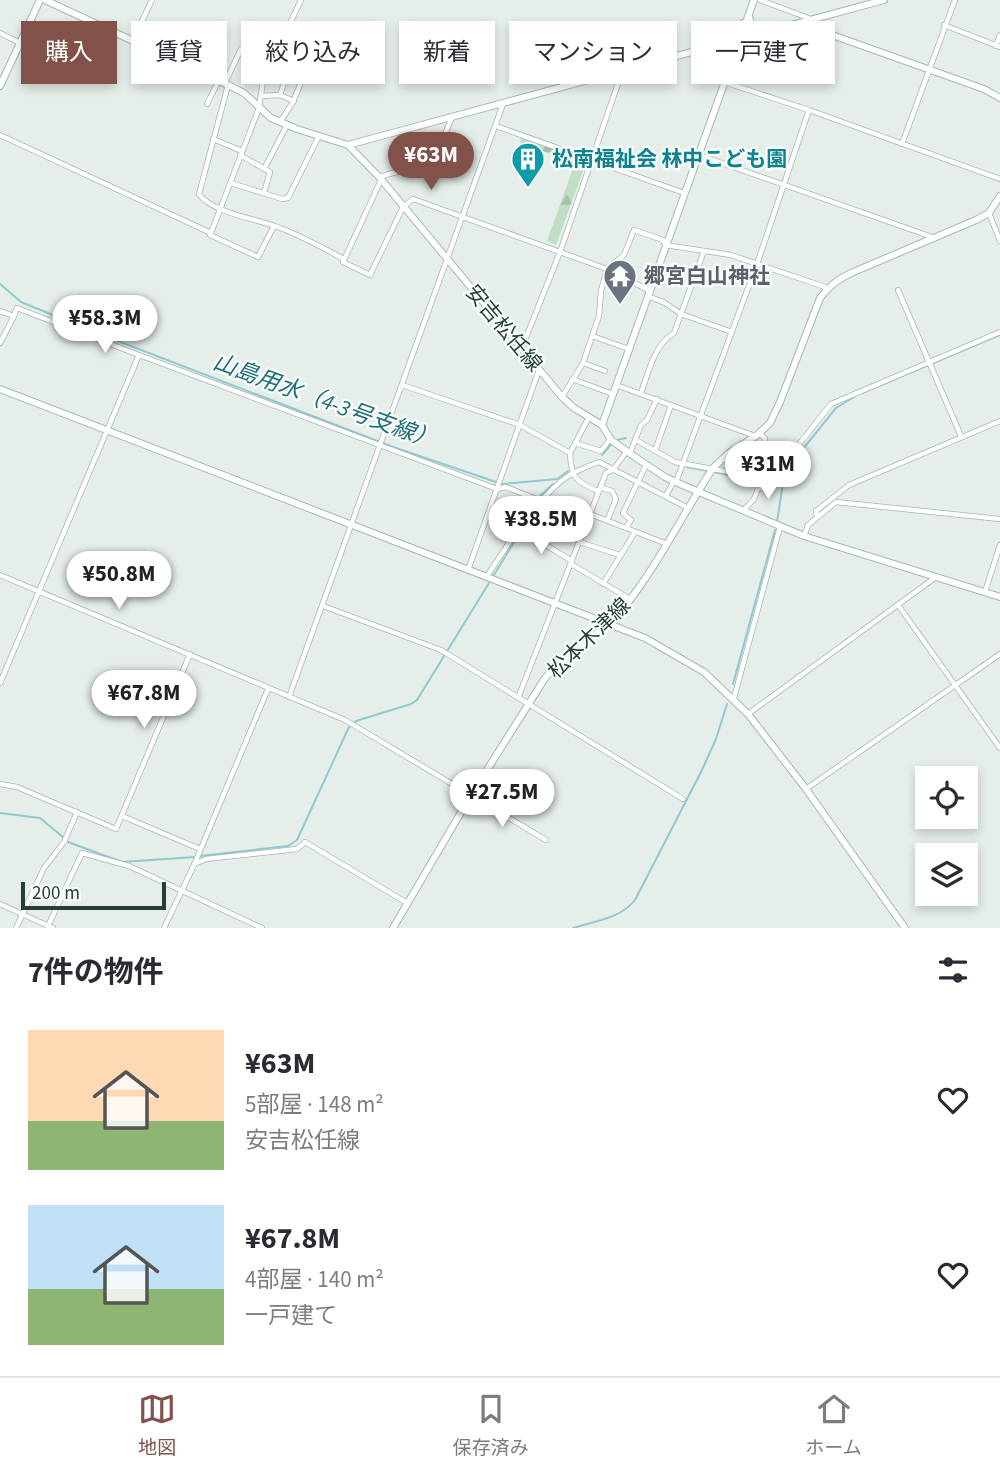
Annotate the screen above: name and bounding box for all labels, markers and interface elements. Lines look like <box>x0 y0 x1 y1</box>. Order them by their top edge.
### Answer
chip: 購入 <box>21 21 117 84</box>
chip: 賃貸 <box>131 21 227 84</box>
chip: 絞り込み <box>241 21 385 84</box>
chip: 新着 <box>399 21 495 84</box>
chip: マンション <box>509 21 677 84</box>
chip: 一戸建て <box>691 21 835 84</box>
pin: ¥63M <box>390 132 472 192</box>
text: ¥63M <box>404 138 458 171</box>
building icon: 松南福祉会 林中こども園 <box>509 140 547 189</box>
place label: 松南福祉会 林中こども園 <box>552 144 787 174</box>
temple icon: 郷宮白山神社 <box>601 257 639 306</box>
place label: 郷宮白山神社 <box>644 261 770 291</box>
street label: 安吉松任線 <box>459 278 549 378</box>
pin: ¥58.3M <box>48 296 162 355</box>
text: ¥58.3M <box>68 301 142 334</box>
water label: 山島用水（4-3号支線） <box>208 345 442 457</box>
pin: ¥31M <box>727 442 809 501</box>
text: ¥31M <box>741 447 795 480</box>
pin: ¥38.5M <box>484 496 598 556</box>
text: ¥38.5M <box>504 502 578 535</box>
pin: ¥50.8M <box>62 552 176 611</box>
text: ¥50.8M <box>82 557 156 590</box>
street label: 松本木津線 <box>541 591 637 685</box>
pin: ¥67.8M <box>87 670 201 730</box>
text: ¥67.8M <box>107 676 181 709</box>
map controls <box>915 766 978 906</box>
button: locate <box>915 766 978 829</box>
pin: ¥27.5M <box>445 770 559 829</box>
text: ¥27.5M <box>465 775 539 808</box>
button: layers <box>915 843 978 906</box>
scale bar <box>21 879 166 911</box>
text: 200 m <box>32 880 80 907</box>
text: 7件の物件 <box>28 951 164 994</box>
icon: filters <box>934 951 972 989</box>
text: ¥63M <box>245 1042 315 1085</box>
icon: home <box>84 1058 168 1142</box>
icon: heart <box>934 1081 972 1119</box>
text: 5部屋 · 148 m² <box>245 1088 384 1121</box>
text: 安吉松任線 <box>245 1124 360 1157</box>
text: ¥67.8M <box>245 1217 340 1260</box>
icon: home <box>84 1233 168 1317</box>
icon: heart <box>934 1256 972 1294</box>
text: 4部屋 · 140 m² <box>245 1263 384 1296</box>
text: 一戸建て <box>245 1299 337 1332</box>
tab: 地図 <box>138 1390 176 1462</box>
tab: 保存済み <box>453 1390 529 1462</box>
tab: ホーム <box>805 1390 862 1462</box>

